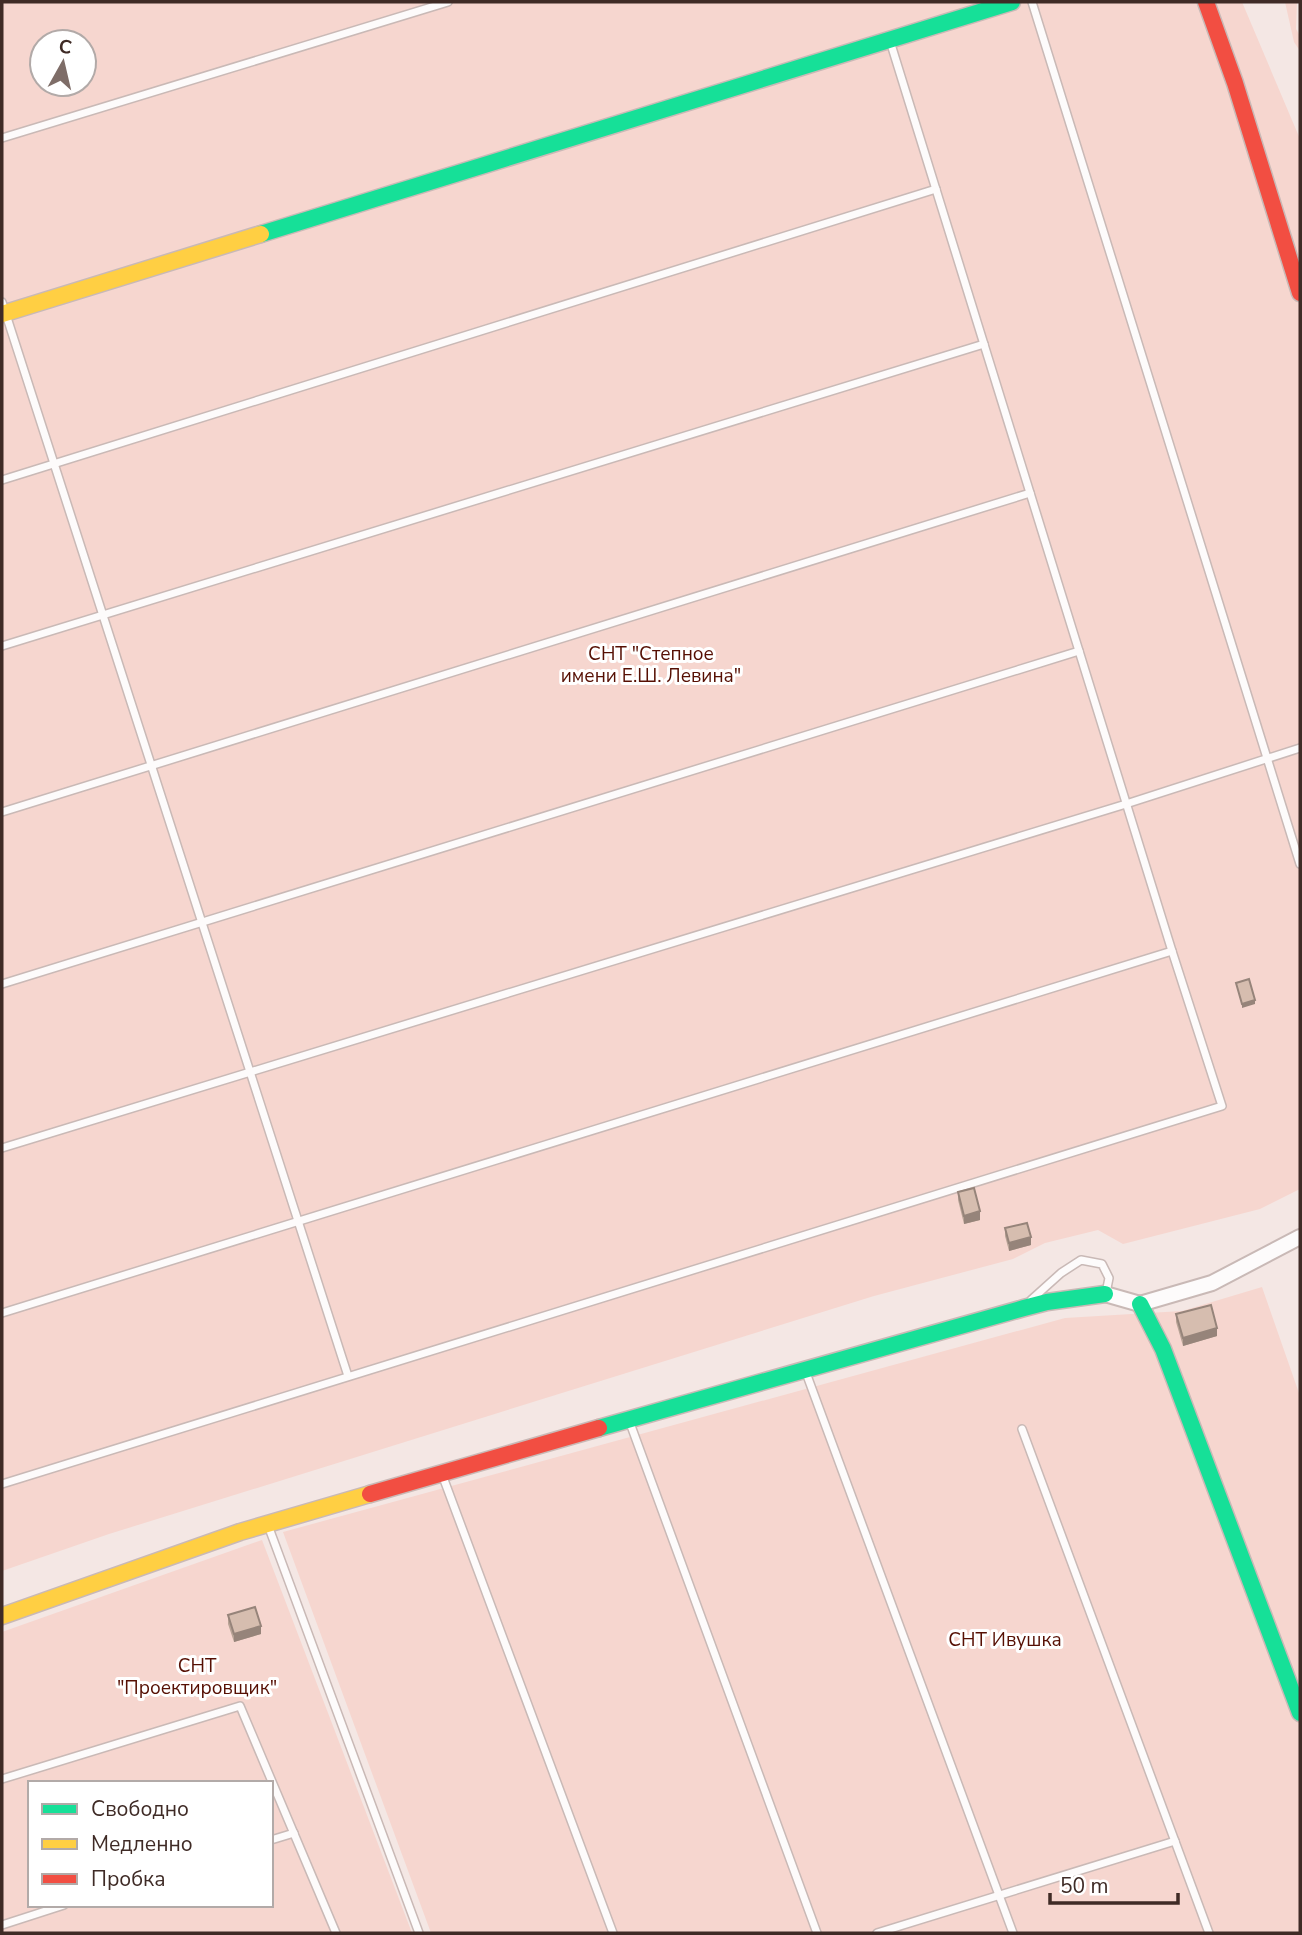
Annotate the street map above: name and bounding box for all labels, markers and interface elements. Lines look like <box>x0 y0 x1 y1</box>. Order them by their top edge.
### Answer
north arrow <box>28 28 98 98</box>
text: С <box>57 33 74 61</box>
park label: СНТ "Степное имени Е.Ш. Левина" <box>561 641 741 689</box>
park label: СНТ Ивушка <box>948 1627 1062 1653</box>
park label: СНТ "Проектировщик" <box>117 1653 277 1701</box>
legend <box>28 1781 273 1907</box>
text: Свободно <box>91 1795 189 1823</box>
text: Медленно <box>91 1830 193 1858</box>
scale bar <box>1050 1862 1178 1906</box>
text: Пробка <box>91 1865 165 1893</box>
text: 50 m <box>1060 1872 1109 1900</box>

